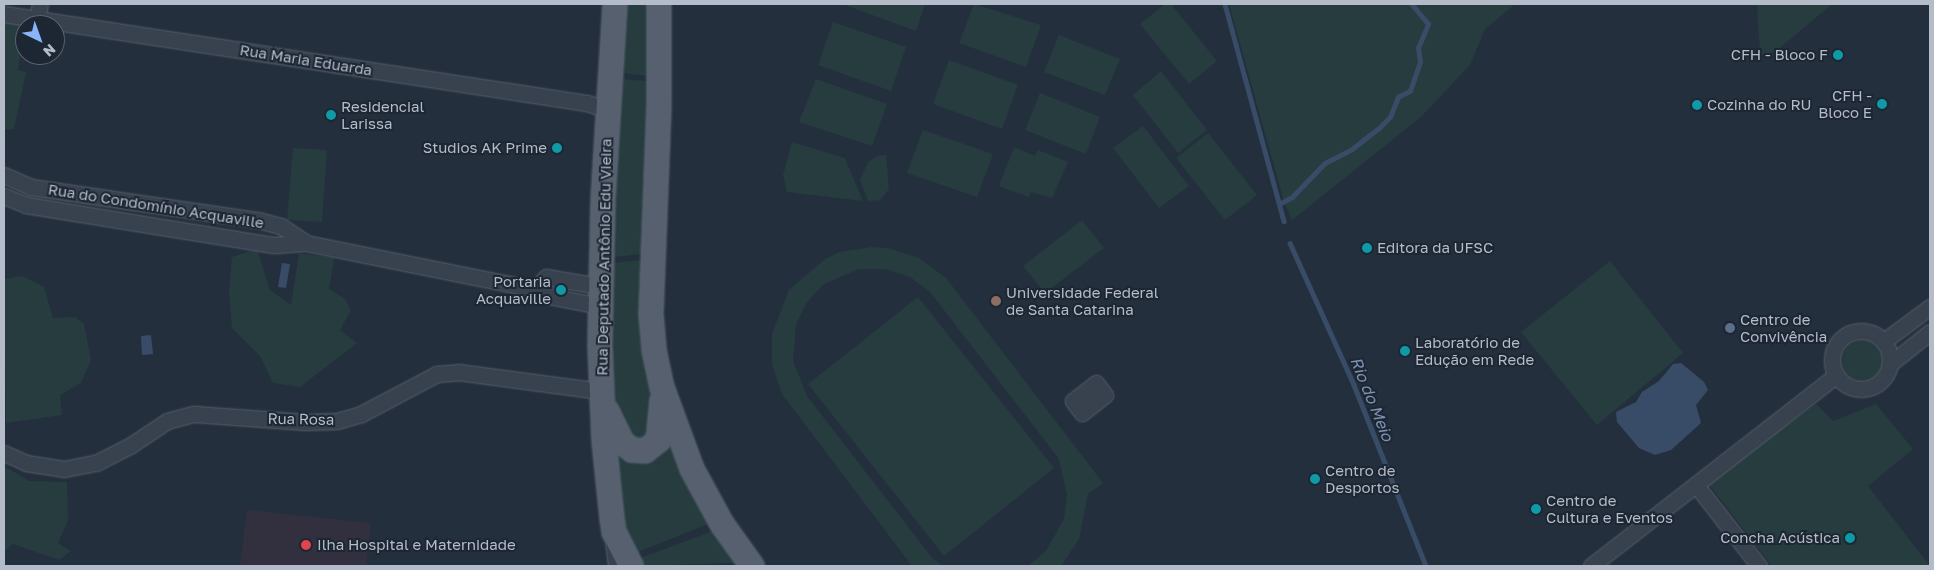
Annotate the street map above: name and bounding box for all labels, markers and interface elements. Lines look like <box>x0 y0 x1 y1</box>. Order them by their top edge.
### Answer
north arrow <box>15 15 65 65</box>
text: N <box>40 41 59 61</box>
street label: Rua Maria Eduarda <box>238 41 374 79</box>
place label: CFH - Bloco F <box>1731 46 1828 64</box>
marker: CFH - Bloco F <box>1832 49 1844 61</box>
place label: CFH - Bloco E <box>1818 86 1872 121</box>
place label: Cozinha do RU <box>1707 96 1812 114</box>
place label: Residencial Larissa <box>341 97 424 132</box>
marker: CFH - Bloco E <box>1876 98 1888 110</box>
marker: Cozinha do RU <box>1691 99 1703 111</box>
marker: Residencial Larissa <box>325 109 337 121</box>
street label: Rua Deputado Antônio Edu Vieira <box>593 138 615 376</box>
place label: Studios AK Prime <box>423 139 547 157</box>
marker: Studios AK Prime <box>551 142 563 154</box>
street label: Rua do Condomínio Acquaville <box>47 180 265 232</box>
place label: Editora da UFSC <box>1377 239 1493 257</box>
marker: Editora da UFSC <box>1361 242 1373 254</box>
place label: Portaria Acquaville <box>476 272 551 307</box>
place label: Universidade Federal de Santa Catarina <box>1006 283 1159 318</box>
marker: Portaria Acquaville <box>555 284 567 296</box>
marker: Universidade Federal de Santa Catarina <box>990 295 1002 307</box>
place label: Centro de Convivência <box>1740 310 1827 345</box>
marker: Centro de Convivência <box>1724 322 1736 334</box>
place label: Laboratório de Edução em Rede <box>1415 333 1534 368</box>
marker: Laboratório de Edução em Rede <box>1399 345 1411 357</box>
water label: Rio do Meio <box>1346 354 1398 444</box>
street label: Rua Rosa <box>268 409 334 429</box>
place label: Centro de Desportos <box>1325 461 1399 496</box>
marker: Centro de Desportos <box>1309 473 1321 485</box>
place label: Centro de Cultura e Eventos <box>1546 491 1673 526</box>
marker: Centro de Cultura e Eventos <box>1530 503 1542 515</box>
place label: Concha Acústica <box>1720 529 1840 547</box>
marker: Concha Acústica <box>1844 532 1856 544</box>
place label: Ilha Hospital e Maternidade <box>317 536 516 554</box>
marker: Ilha Hospital e Maternidade <box>299 538 313 552</box>

